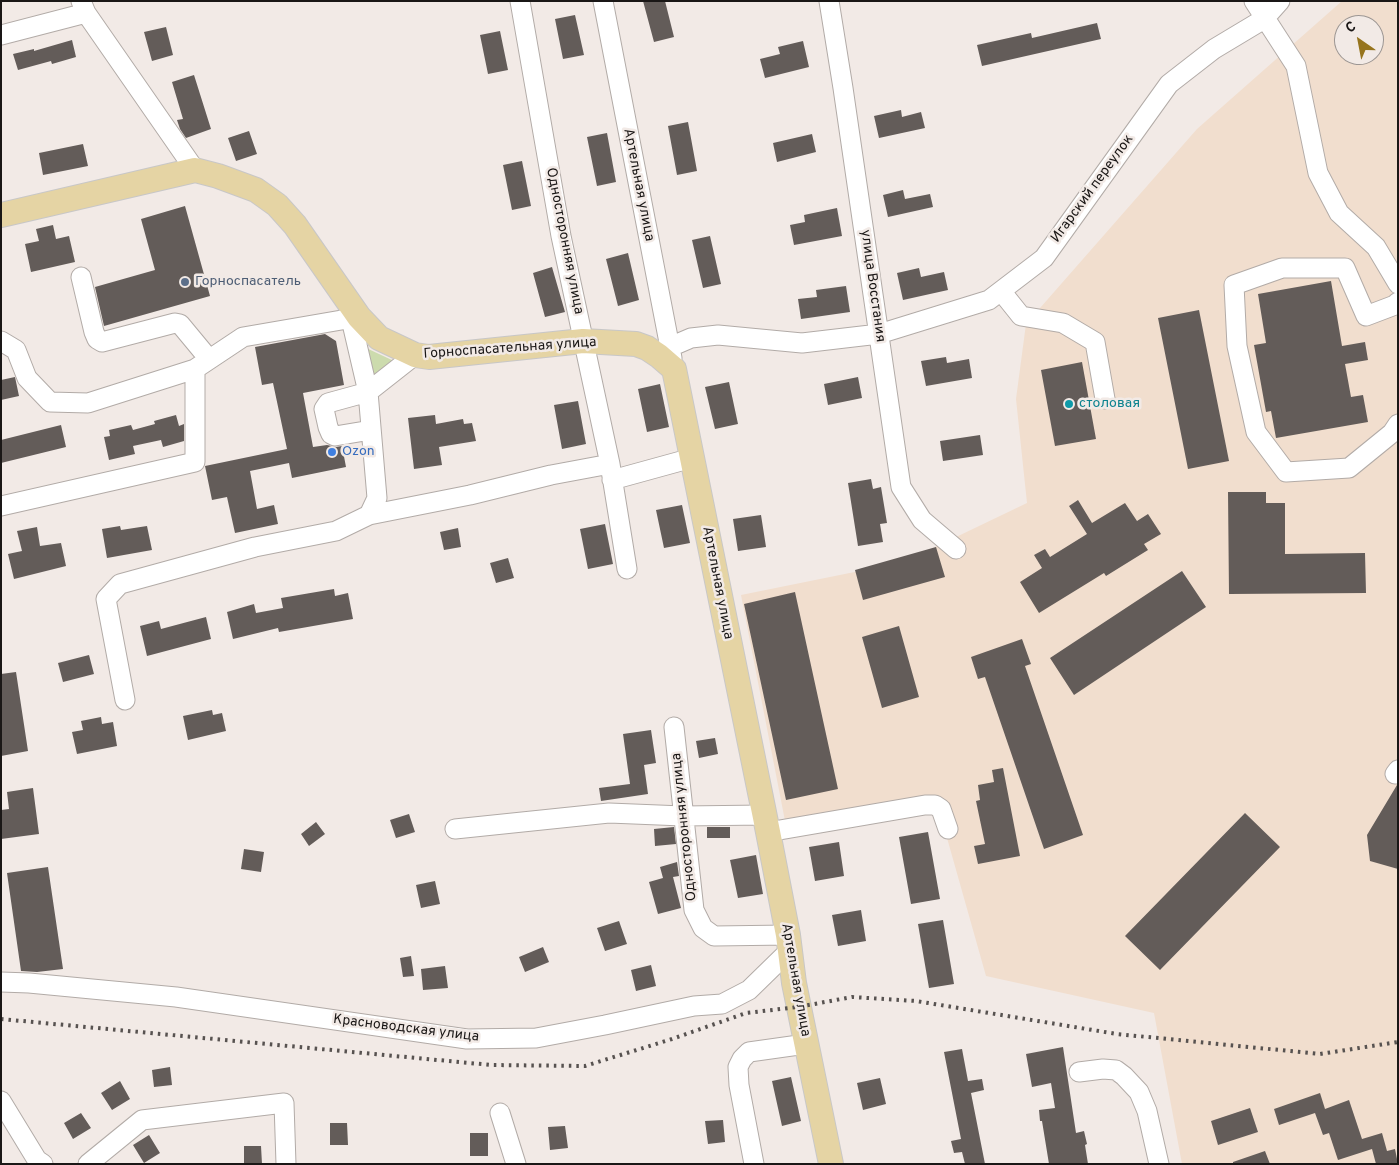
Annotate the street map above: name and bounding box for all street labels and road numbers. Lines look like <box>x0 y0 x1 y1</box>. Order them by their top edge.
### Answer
street label: Артельная улица <box>619 127 657 243</box>
street label: Игарский переулок <box>1048 132 1138 246</box>
street label: Односторонняя улица <box>542 166 586 316</box>
street label: улица Восстания <box>856 229 888 343</box>
street label: Горноспасательная улица <box>423 335 597 363</box>
street label: Артельная улица <box>698 525 736 641</box>
street label: Односторонняя улица <box>669 752 701 902</box>
street label: Артельная улица <box>777 922 813 1038</box>
street label: Красноводская улица <box>332 1012 480 1046</box>

